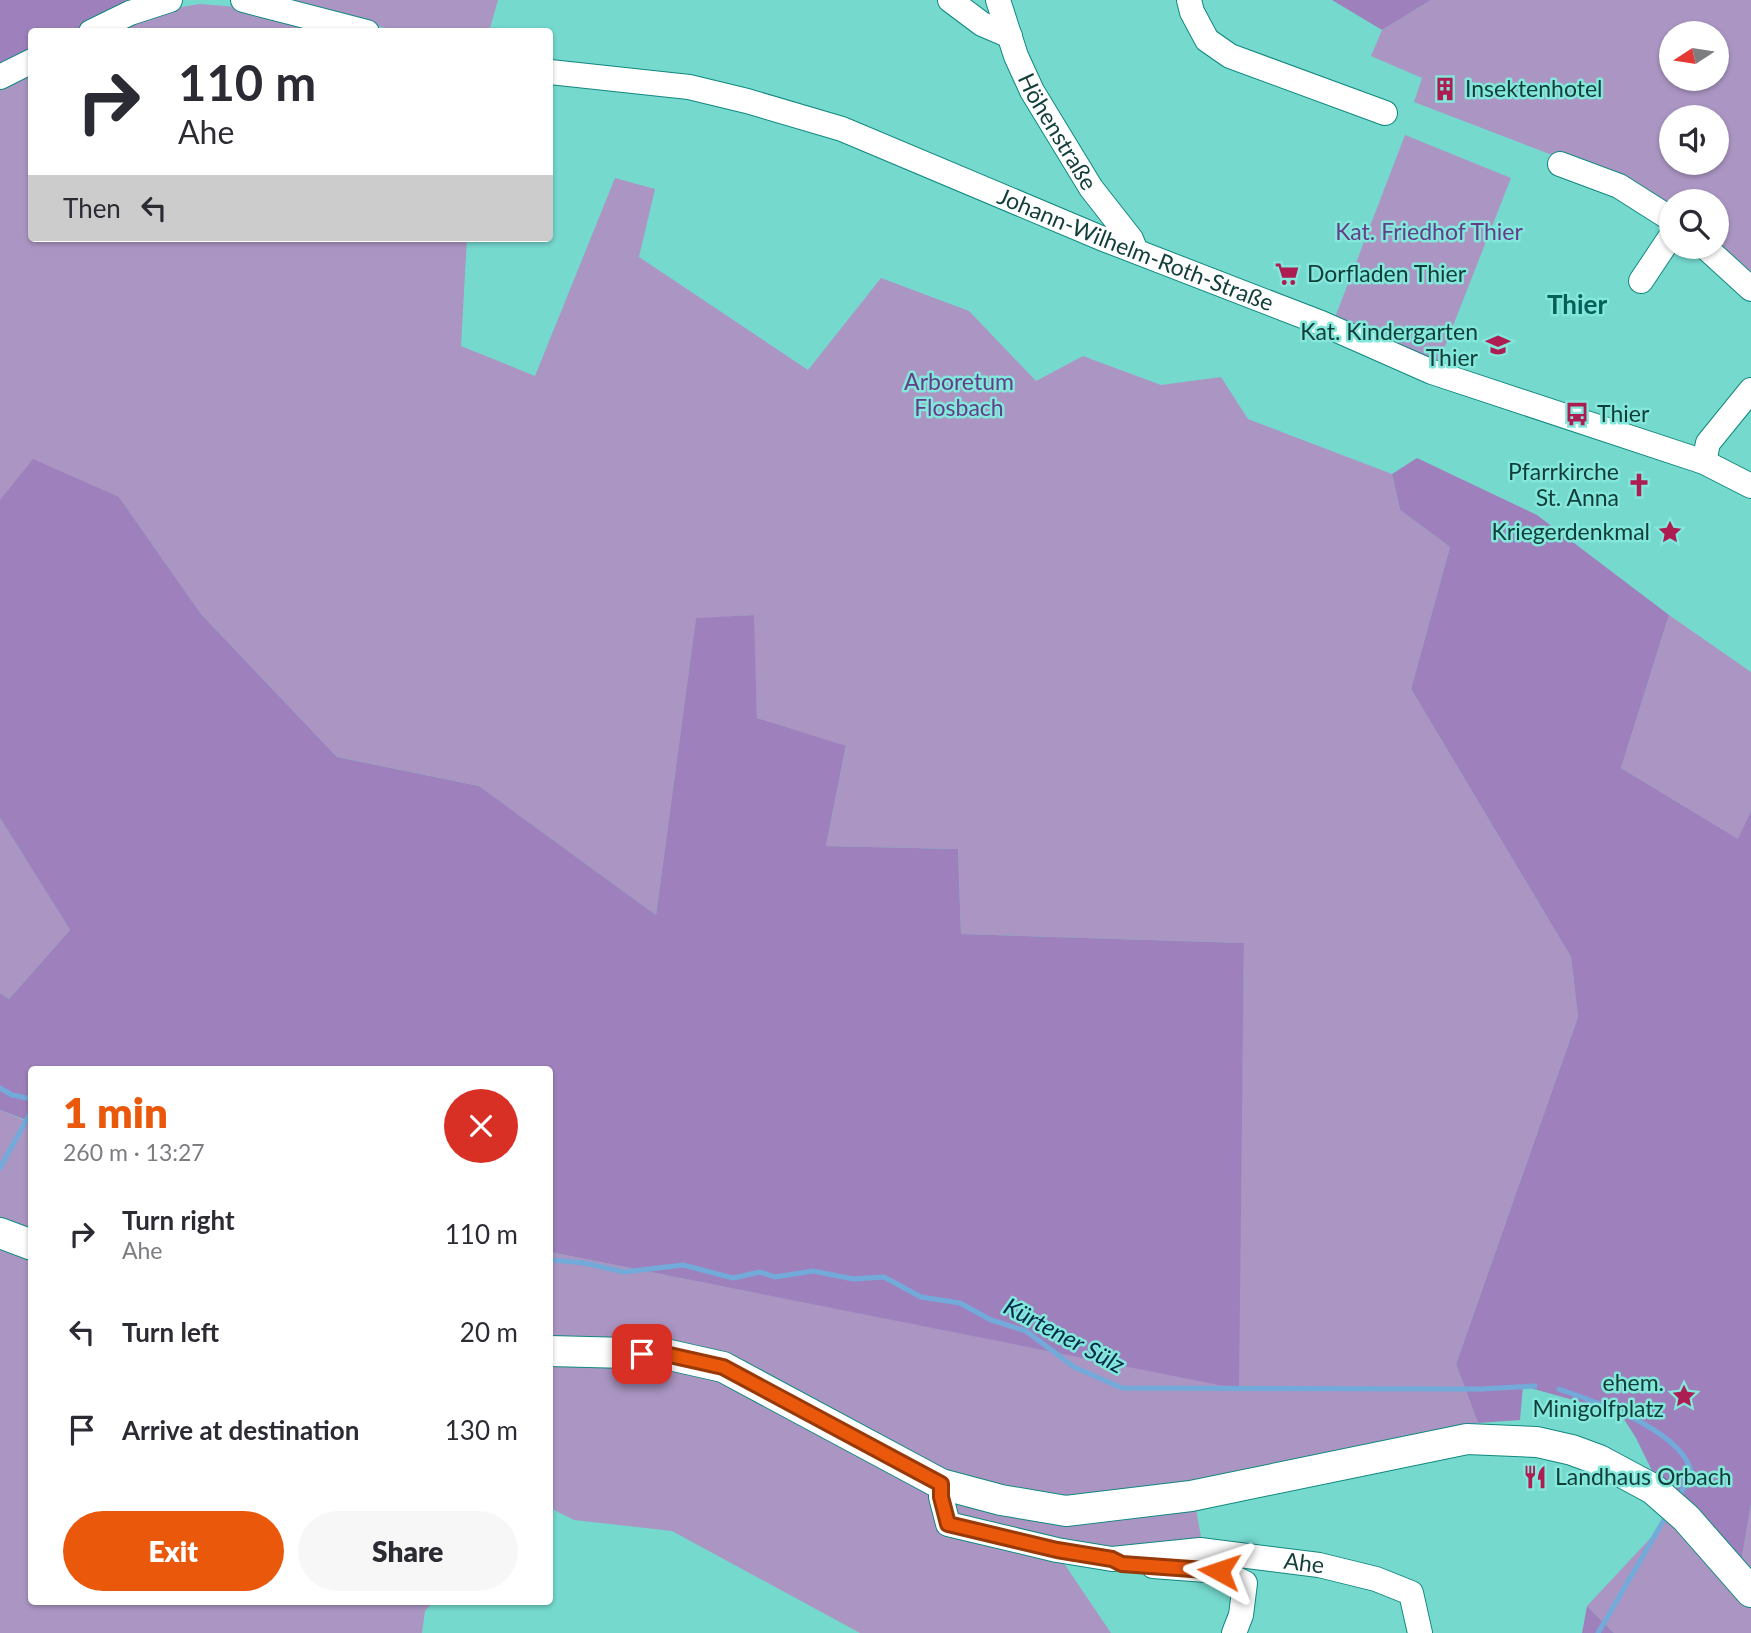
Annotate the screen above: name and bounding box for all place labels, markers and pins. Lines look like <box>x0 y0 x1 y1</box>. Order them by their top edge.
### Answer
place label: Insektenhotel <box>1465 74 1602 102</box>
building icon: Insektenhotel <box>1431 75 1459 103</box>
place label: Dorfladen Thier <box>1307 259 1467 287</box>
supermarket icon: Dorfladen Thier <box>1273 260 1301 288</box>
place label: Kat. Kindergarten Thier <box>1300 317 1479 371</box>
school or university icon: Kat. Kindergarten Thier <box>1484 331 1512 359</box>
place label: Thier <box>1597 399 1650 427</box>
bus stop icon: Thier <box>1563 400 1591 428</box>
place label: Pfarrkirche St. Anna <box>1508 457 1619 511</box>
church icon: Pfarrkirche St. Anna <box>1625 471 1653 499</box>
place label: Kriegerdenkmal <box>1492 517 1650 545</box>
place icon: Kriegerdenkmal <box>1656 518 1684 546</box>
pin <box>612 1324 672 1384</box>
place label: ehem. Minigolfplatz <box>1532 1368 1664 1422</box>
place icon: ehem. Minigolfplatz <box>1670 1382 1698 1410</box>
place label: Landhaus Orbach <box>1555 1462 1732 1490</box>
restaurant icon: Landhaus Orbach <box>1521 1463 1549 1491</box>

